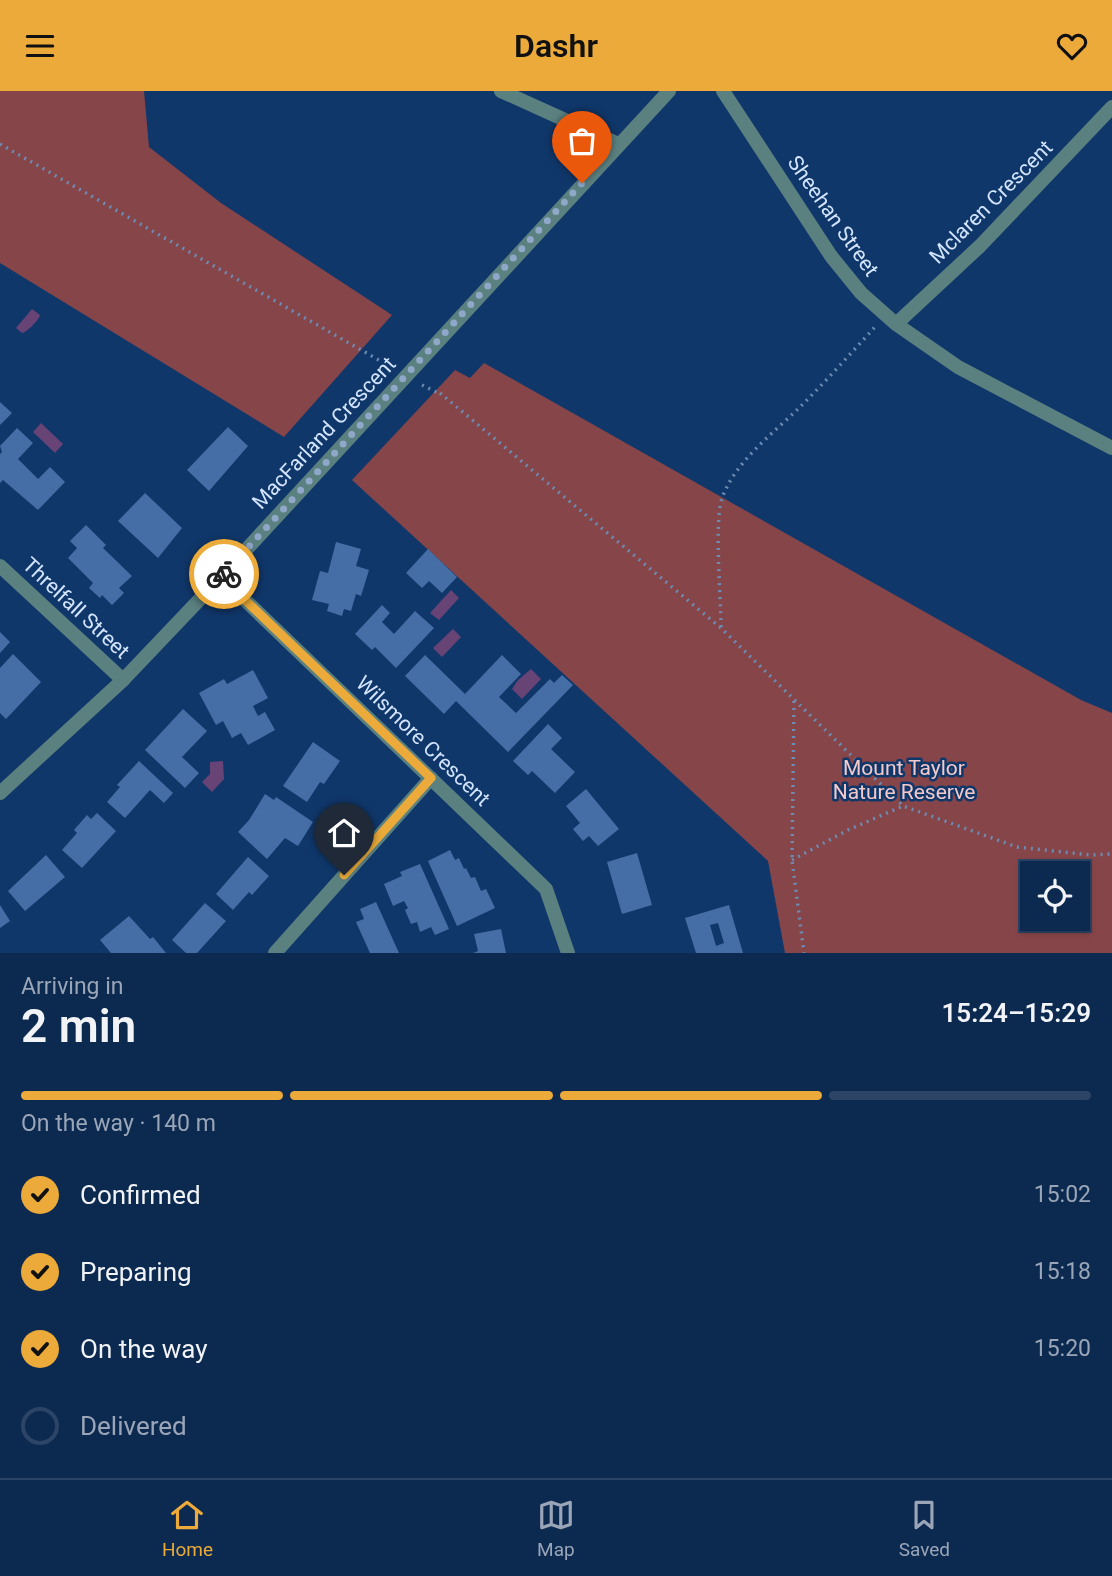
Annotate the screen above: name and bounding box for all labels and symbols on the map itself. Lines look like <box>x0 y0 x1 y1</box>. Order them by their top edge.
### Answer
pin <box>552 111 612 183</box>
street label: Mclaren Crescent <box>925 135 1058 268</box>
street label: Sheehan Street <box>783 151 883 281</box>
street label: MacFarland Crescent <box>247 352 401 514</box>
courier <box>189 539 259 609</box>
street label: Threlfall Street <box>18 553 134 664</box>
street label: Wilsmore Crescent <box>351 671 495 811</box>
park label: Mount Taylor Nature Reserve <box>833 756 975 804</box>
pin <box>314 803 374 875</box>

